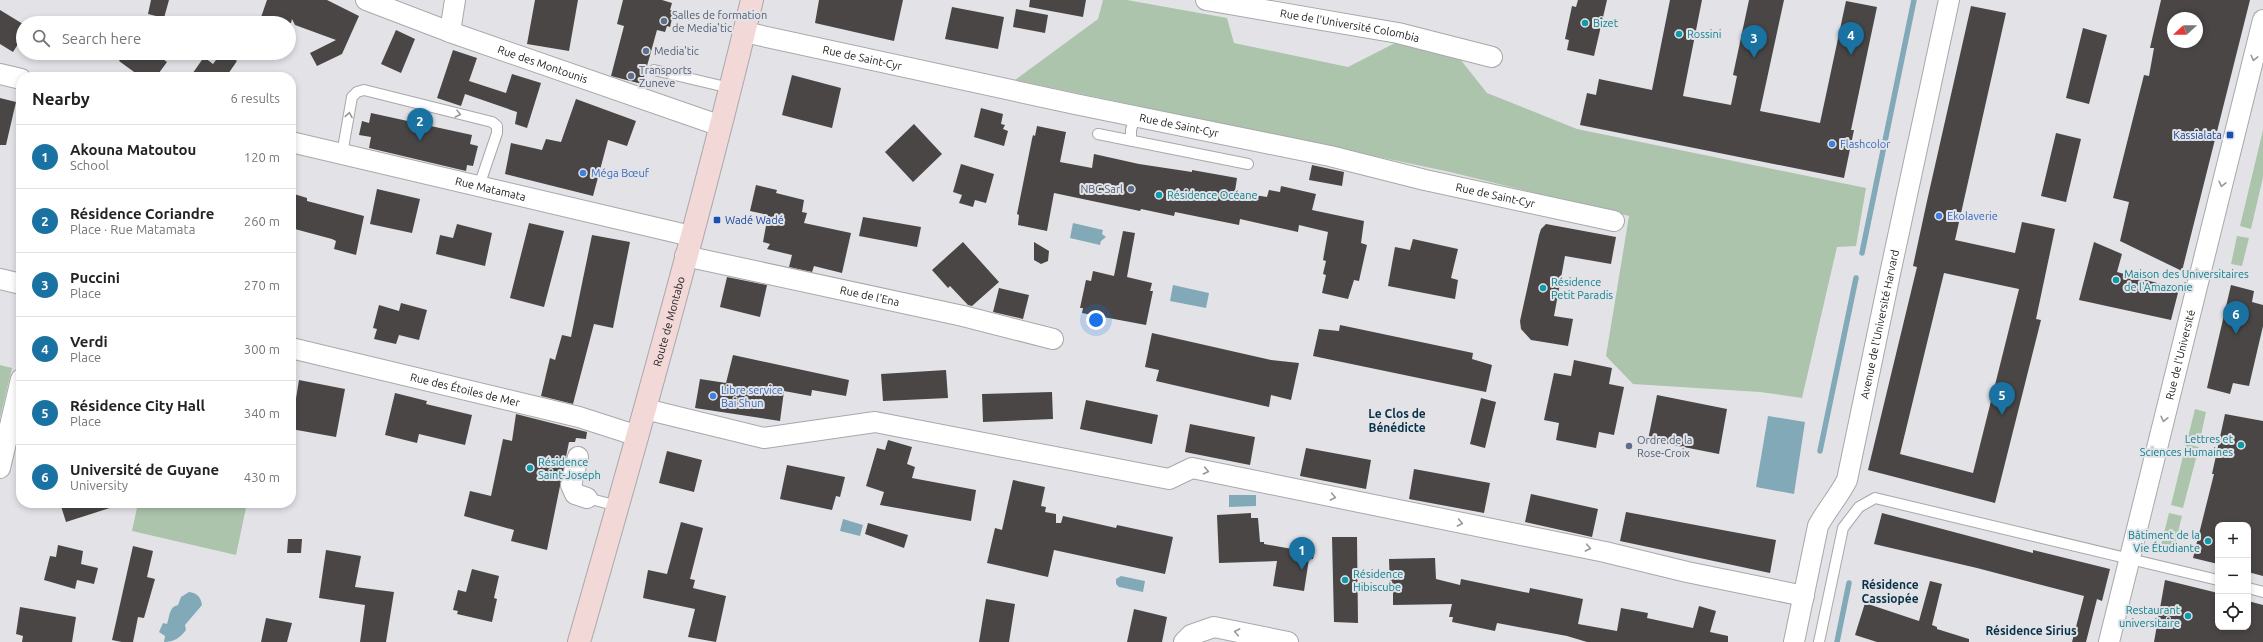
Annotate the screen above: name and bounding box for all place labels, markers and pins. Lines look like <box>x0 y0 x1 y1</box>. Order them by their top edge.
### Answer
place label: Salles de formation de Media'tic <box>672 9 767 34</box>
marker: Salles de formation de Media'tic <box>659 16 669 26</box>
place label: Bizet <box>1593 17 1619 29</box>
marker: Bizet <box>1580 18 1590 28</box>
pin: 4 <box>1838 22 1864 55</box>
pin: 3 <box>1741 25 1767 58</box>
place label: Rossini <box>1687 28 1721 40</box>
marker: Rossini <box>1674 29 1684 39</box>
place label: Media'tic <box>654 45 699 57</box>
marker: Media'tic <box>641 46 651 56</box>
place label: Transports Zuneve <box>639 64 692 89</box>
marker: Transports Zuneve <box>626 71 636 81</box>
pin: 2 <box>407 108 433 141</box>
place label: Kassialata <box>2173 129 2222 141</box>
marker: Kassialata <box>2225 130 2235 140</box>
place label: Flashcolor <box>1840 138 1891 150</box>
marker: Flashcolor <box>1827 139 1837 149</box>
place label: Méga Bœuf <box>591 167 650 179</box>
marker: Méga Bœuf <box>578 168 588 178</box>
place label: NBC Sarl <box>1080 183 1123 195</box>
marker: NBC Sarl <box>1126 184 1136 194</box>
place label: Résidence Océane <box>1167 189 1258 201</box>
marker: Résidence Océane <box>1154 190 1164 200</box>
place label: Ekolaverie <box>1947 210 1998 222</box>
marker: Ekolaverie <box>1934 211 1944 221</box>
place label: Wadé Wadé <box>725 214 784 226</box>
marker: Wadé Wadé <box>712 215 722 225</box>
place label: Maison des Universitaires de l'Amazonie <box>2124 268 2249 293</box>
marker: Maison des Universitaires de l'Amazonie <box>2111 275 2121 285</box>
place label: Résidence Petit Paradis <box>1551 276 1613 301</box>
marker: Résidence Petit Paradis <box>1538 283 1548 293</box>
pin: 6 <box>2223 301 2249 334</box>
pin: 5 <box>1989 382 2015 415</box>
place label: Libre service Bai Shun <box>721 384 783 409</box>
marker: Libre service Bai Shun <box>708 391 718 401</box>
place label: Lettres et Sciences Humaines <box>2140 433 2234 458</box>
place label: Ordre de la Rose-Croix <box>1637 434 1692 459</box>
marker: Lettres et Sciences Humaines <box>2236 440 2246 450</box>
marker: Ordre de la Rose-Croix <box>1624 441 1634 451</box>
place label: Résidence Saint-Joseph <box>538 456 601 481</box>
marker: Résidence Saint-Joseph <box>525 463 535 473</box>
place label: Bâtiment de la Vie Étudiante <box>2128 529 2200 554</box>
marker: Bâtiment de la Vie Étudiante <box>2203 536 2213 546</box>
pin: 1 <box>1289 537 1315 570</box>
place label: Résidence Hibiscube <box>1353 568 1403 593</box>
marker: Résidence Hibiscube <box>1340 575 1350 585</box>
place label: Restaurant universitaire <box>2119 604 2181 629</box>
marker: Restaurant universitaire <box>2183 611 2193 621</box>

